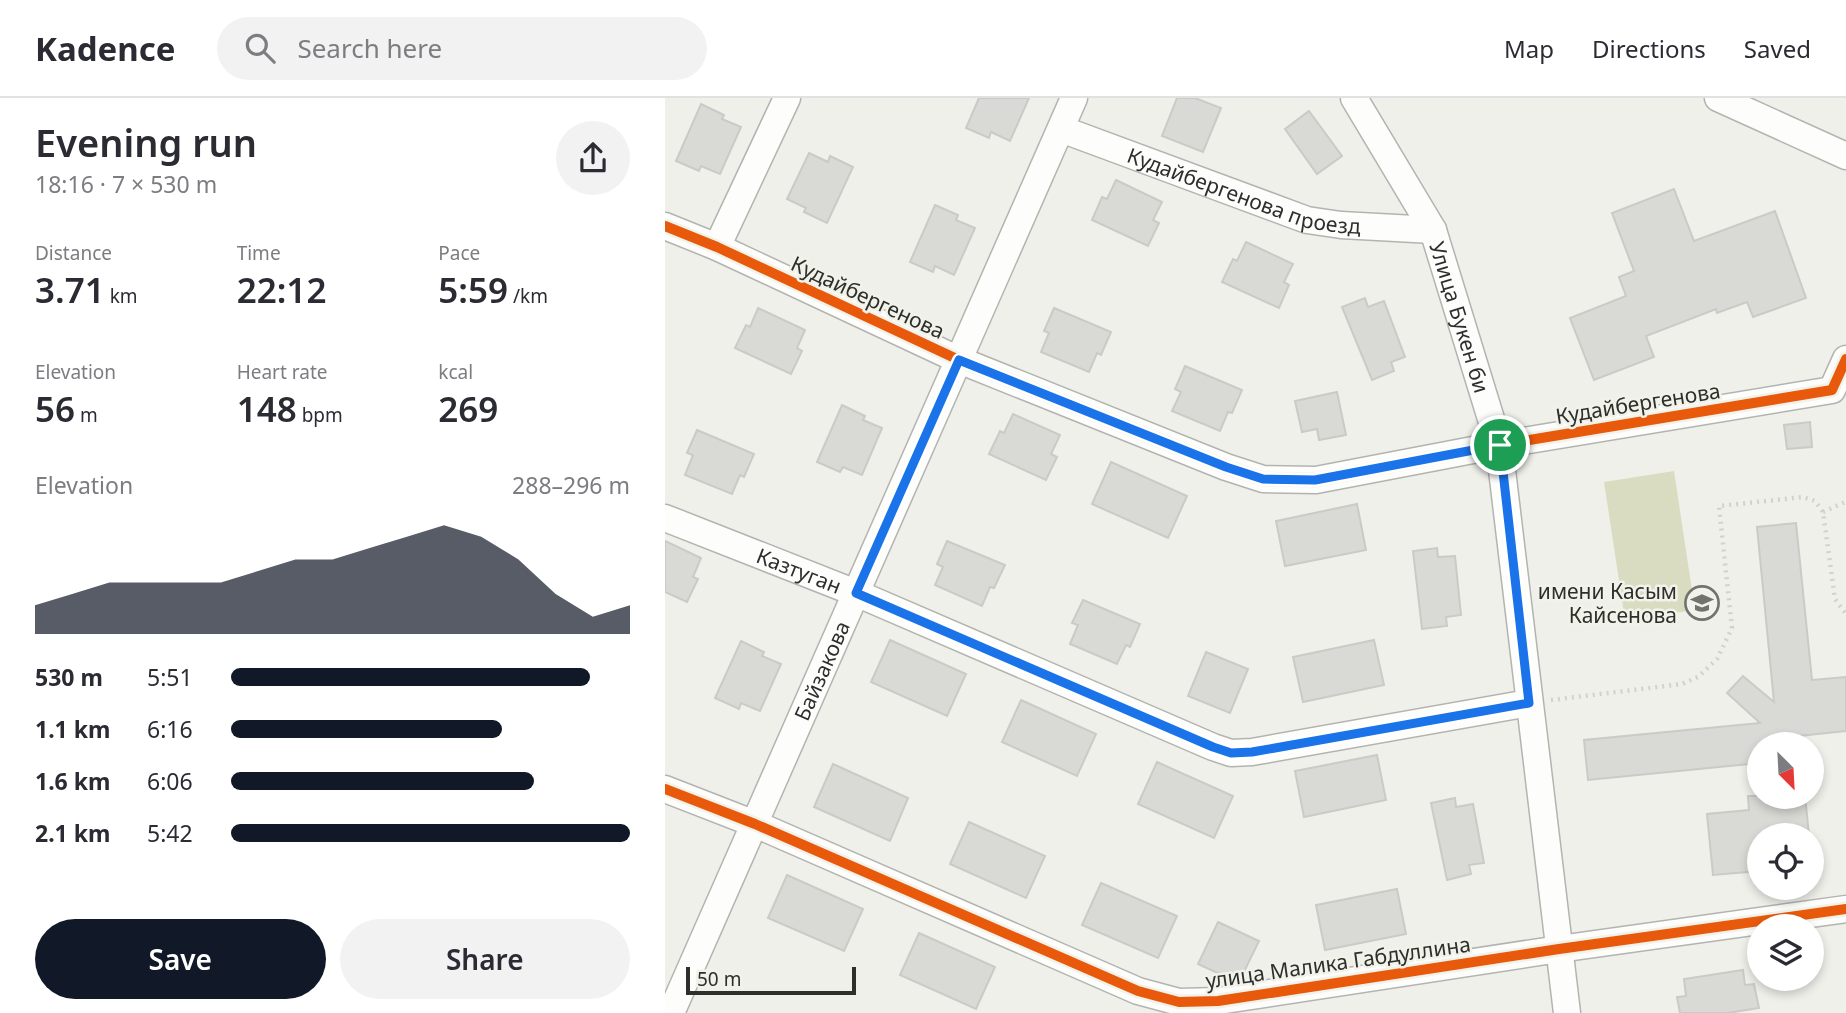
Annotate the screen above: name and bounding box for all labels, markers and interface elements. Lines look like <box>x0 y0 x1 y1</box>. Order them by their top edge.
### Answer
search box <box>217 17 707 80</box>
text: Kadence <box>35 26 175 71</box>
icon: search <box>241 29 279 67</box>
text: Search here <box>297 30 442 66</box>
text: Map <box>1504 32 1554 65</box>
text: Directions <box>1592 32 1706 65</box>
text: Saved <box>1744 32 1811 65</box>
text: Evening run <box>35 116 257 168</box>
button: share <box>556 121 630 195</box>
street label: Кудайбергенова проезд <box>1123 141 1362 240</box>
text: 18:16 · 7 × 530 m <box>35 168 217 200</box>
street label: Улица Букен би <box>1423 238 1496 396</box>
text: Distance <box>35 240 112 266</box>
text: Time <box>237 240 281 266</box>
text: Pace <box>438 240 480 266</box>
street label: Кудайбергенова <box>787 249 949 345</box>
text: 3.71 <box>35 266 105 313</box>
text: 22:12 <box>237 266 326 313</box>
text: 5:59 <box>438 266 508 313</box>
text: km <box>105 283 138 309</box>
text: /km <box>508 283 548 309</box>
text: Elevation <box>35 359 116 385</box>
text: Heart rate <box>237 359 327 385</box>
text: kcal <box>438 359 473 385</box>
street label: Кудайбергенова <box>1554 376 1722 430</box>
text: 56 <box>35 385 75 432</box>
text: 148 <box>237 385 297 432</box>
text: 269 <box>438 385 498 432</box>
text: m <box>75 402 98 428</box>
text: bpm <box>297 402 343 428</box>
pin <box>1470 415 1530 475</box>
icon: arrive <box>1481 426 1519 464</box>
text: Elevation <box>35 469 133 501</box>
text: 288–296 m <box>512 469 630 501</box>
street label: Казтуган <box>753 541 846 600</box>
place label: имени Касым Кайсенова <box>1538 577 1677 629</box>
school or university icon: имени Касым Кайсенова <box>1683 584 1721 622</box>
street label: Байзакова <box>788 616 856 725</box>
text: 530 m <box>35 661 103 693</box>
text: 5:51 <box>147 661 193 693</box>
text: 1.1 km <box>35 713 110 745</box>
text: 6:16 <box>147 713 193 745</box>
north arrow <box>1747 732 1823 808</box>
map controls <box>1747 732 1824 991</box>
text: 1.6 km <box>35 765 110 797</box>
text: 6:06 <box>147 765 193 797</box>
text: 2.1 km <box>35 817 110 849</box>
text: 5:42 <box>147 817 193 849</box>
button: locate <box>1747 823 1824 900</box>
button: layers <box>1747 914 1824 991</box>
button: Save <box>35 919 326 999</box>
button: Share <box>340 919 630 999</box>
street label: улица Малика Габдуллина <box>1204 930 1472 994</box>
scale bar <box>686 964 856 996</box>
text: 50 m <box>697 966 741 992</box>

